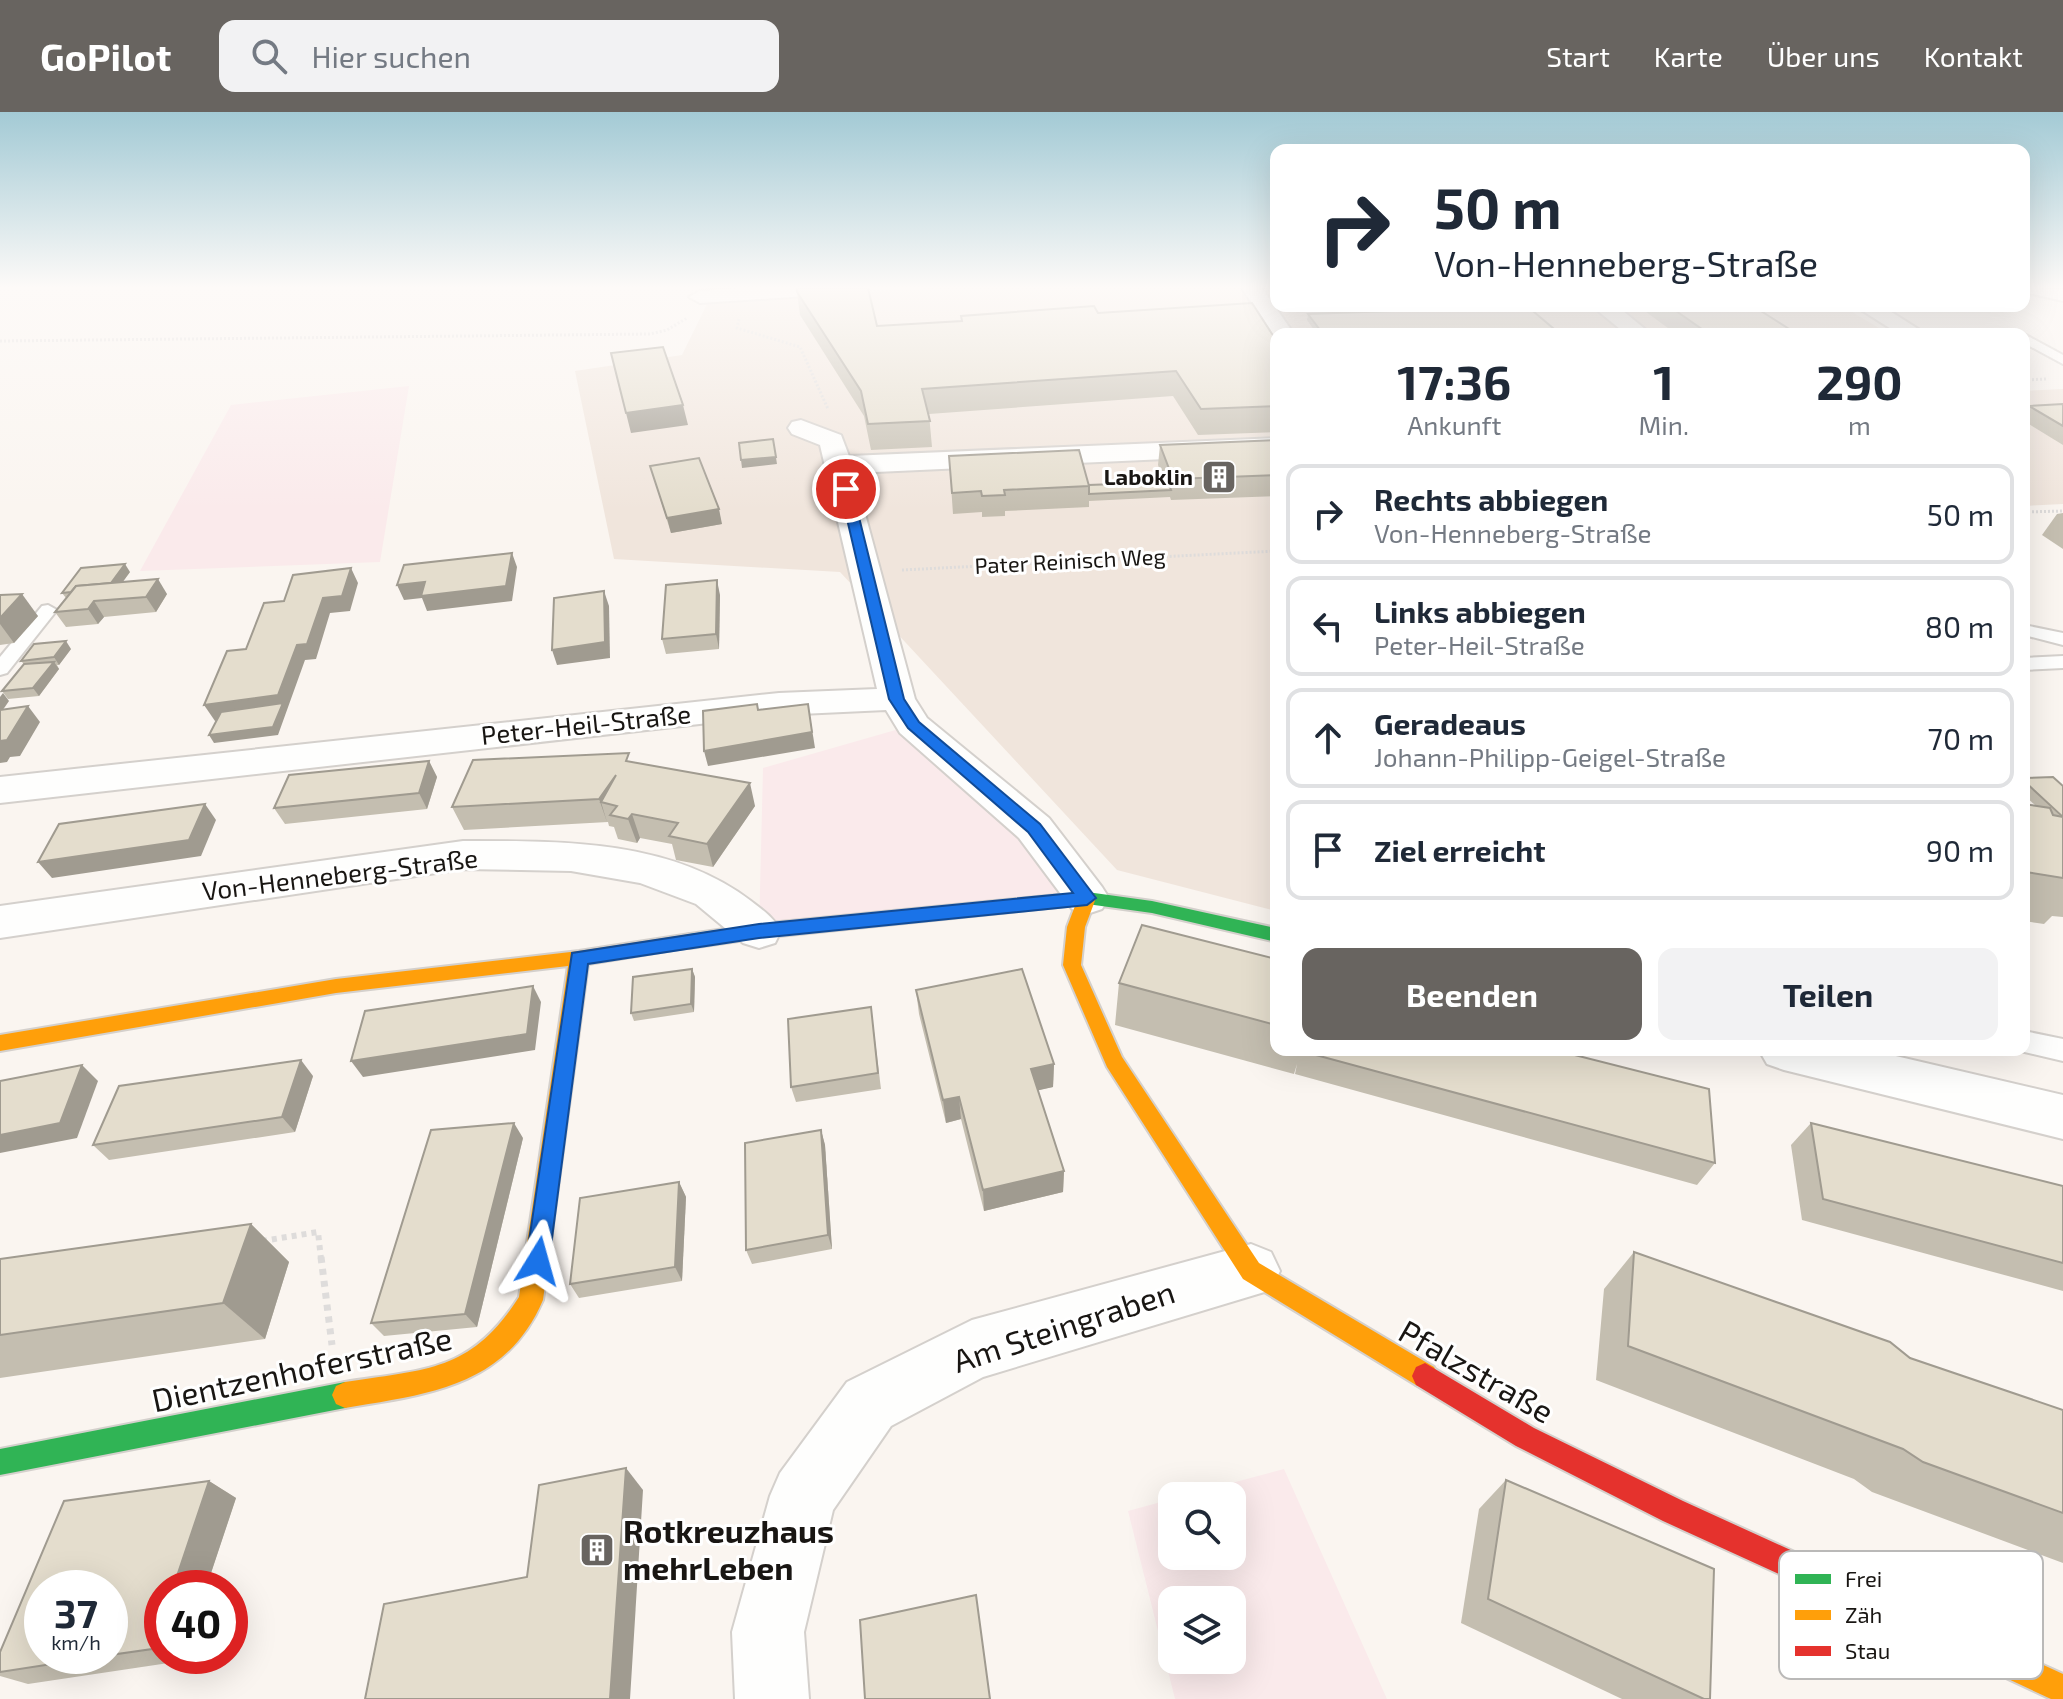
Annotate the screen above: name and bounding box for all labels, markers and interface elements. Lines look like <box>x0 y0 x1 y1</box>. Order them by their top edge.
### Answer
search box <box>219 20 779 92</box>
text: GoPilot <box>40 33 171 79</box>
icon: search <box>247 34 291 78</box>
text: Hier suchen <box>311 38 471 74</box>
text: Start <box>1546 39 1610 73</box>
text: Karte <box>1654 39 1723 73</box>
text: Über uns <box>1767 39 1880 73</box>
text: Kontakt <box>1924 39 2023 73</box>
text: 50 m <box>1434 173 1562 240</box>
icon: right <box>1302 176 1406 280</box>
text: Von-Henneberg-Straße <box>1434 241 1818 284</box>
text: 17:36 <box>1397 352 1511 410</box>
text: 1 <box>1653 352 1674 410</box>
text: 290 <box>1816 352 1903 410</box>
text: Ankunft <box>1407 409 1501 440</box>
text: Min. <box>1639 409 1689 440</box>
text: m <box>1848 409 1871 440</box>
pin <box>812 455 880 523</box>
building icon: Laboklin <box>1200 458 1238 496</box>
place label: Laboklin <box>1104 463 1193 489</box>
icon: arrive <box>824 467 868 511</box>
text: Rechts abbiegen <box>1374 481 1608 517</box>
icon: right <box>1306 492 1350 536</box>
text: 50 m <box>1927 496 1994 532</box>
text: Von-Henneberg-Straße <box>1374 517 1651 548</box>
street label: Pater Reinisch Weg <box>974 542 1166 578</box>
text: Links abbiegen <box>1374 593 1586 629</box>
icon: left <box>1306 604 1350 648</box>
text: 80 m <box>1925 608 1994 644</box>
text: Peter-Heil-Straße <box>1374 629 1585 660</box>
street label: Peter-Heil-Straße <box>479 697 692 750</box>
text: Geradeaus <box>1374 705 1526 741</box>
icon: ahead <box>1306 716 1350 760</box>
text: 70 m <box>1928 720 1994 756</box>
text: Johann-Philipp-Geigel-Straße <box>1374 741 1726 772</box>
icon: arrive <box>1306 828 1350 872</box>
text: Ziel erreicht <box>1374 832 1546 868</box>
text: 90 m <box>1926 832 1994 868</box>
street label: Von-Henneberg-Straße <box>200 841 479 906</box>
button: Beenden <box>1302 948 1642 1040</box>
button: Teilen <box>1658 948 1998 1040</box>
position arrow <box>496 1219 580 1303</box>
street label: Am Steingraben <box>948 1271 1179 1379</box>
street label: Pfalzstraße <box>1393 1311 1561 1430</box>
street label: Dientzenhoferstraße <box>148 1318 455 1418</box>
map controls <box>1158 1482 1246 1674</box>
button: search <box>1158 1482 1246 1570</box>
place label: Rotkreuzhaus mehrLeben <box>623 1511 834 1586</box>
building icon: Rotkreuzhaus mehrLeben <box>578 1531 616 1569</box>
legend <box>1779 1551 2043 1679</box>
text: Frei <box>1845 1565 1882 1591</box>
speed limit sign: 40 <box>144 1570 248 1674</box>
button: layers <box>1158 1586 1246 1674</box>
text: 37 <box>54 1588 98 1636</box>
text: Zäh <box>1845 1601 1882 1627</box>
text: km/h <box>51 1630 101 1654</box>
text: Stau <box>1845 1637 1890 1663</box>

